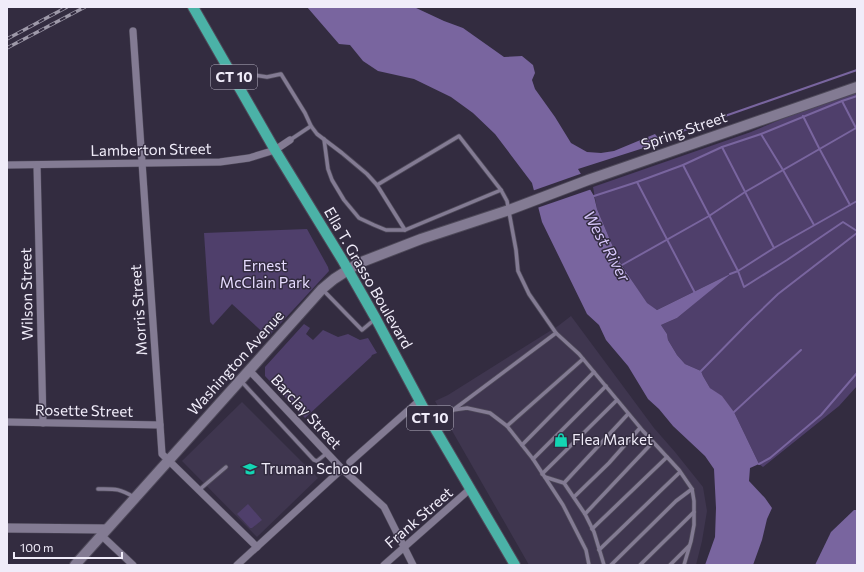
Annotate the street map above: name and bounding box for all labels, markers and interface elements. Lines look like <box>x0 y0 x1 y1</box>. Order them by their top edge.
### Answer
road number: CT 10 <box>211 65 257 89</box>
street label: Spring Street <box>638 107 729 153</box>
street label: Lamberton Street <box>90 139 212 159</box>
street label: Ella T. Grasso Boulevard <box>321 203 417 352</box>
water label: West River <box>580 207 635 285</box>
street label: Wilson Street <box>16 248 36 340</box>
park label: Ernest McClain Park <box>220 256 310 291</box>
street label: Morris Street <box>126 264 150 356</box>
street label: Washington Avenue <box>183 306 287 418</box>
street label: Barclay Street <box>268 370 346 452</box>
street label: Rosette Street <box>35 400 133 420</box>
road number: CT 10 <box>407 406 453 430</box>
place label: Flea Market <box>572 430 653 448</box>
shop icon: Flea Market <box>553 432 569 448</box>
place label: Truman School <box>261 459 363 477</box>
school or university icon: Truman School <box>242 461 258 477</box>
street label: Frank Street <box>381 483 456 552</box>
scale bar <box>14 534 122 560</box>
text: 100 m <box>20 540 54 554</box>

